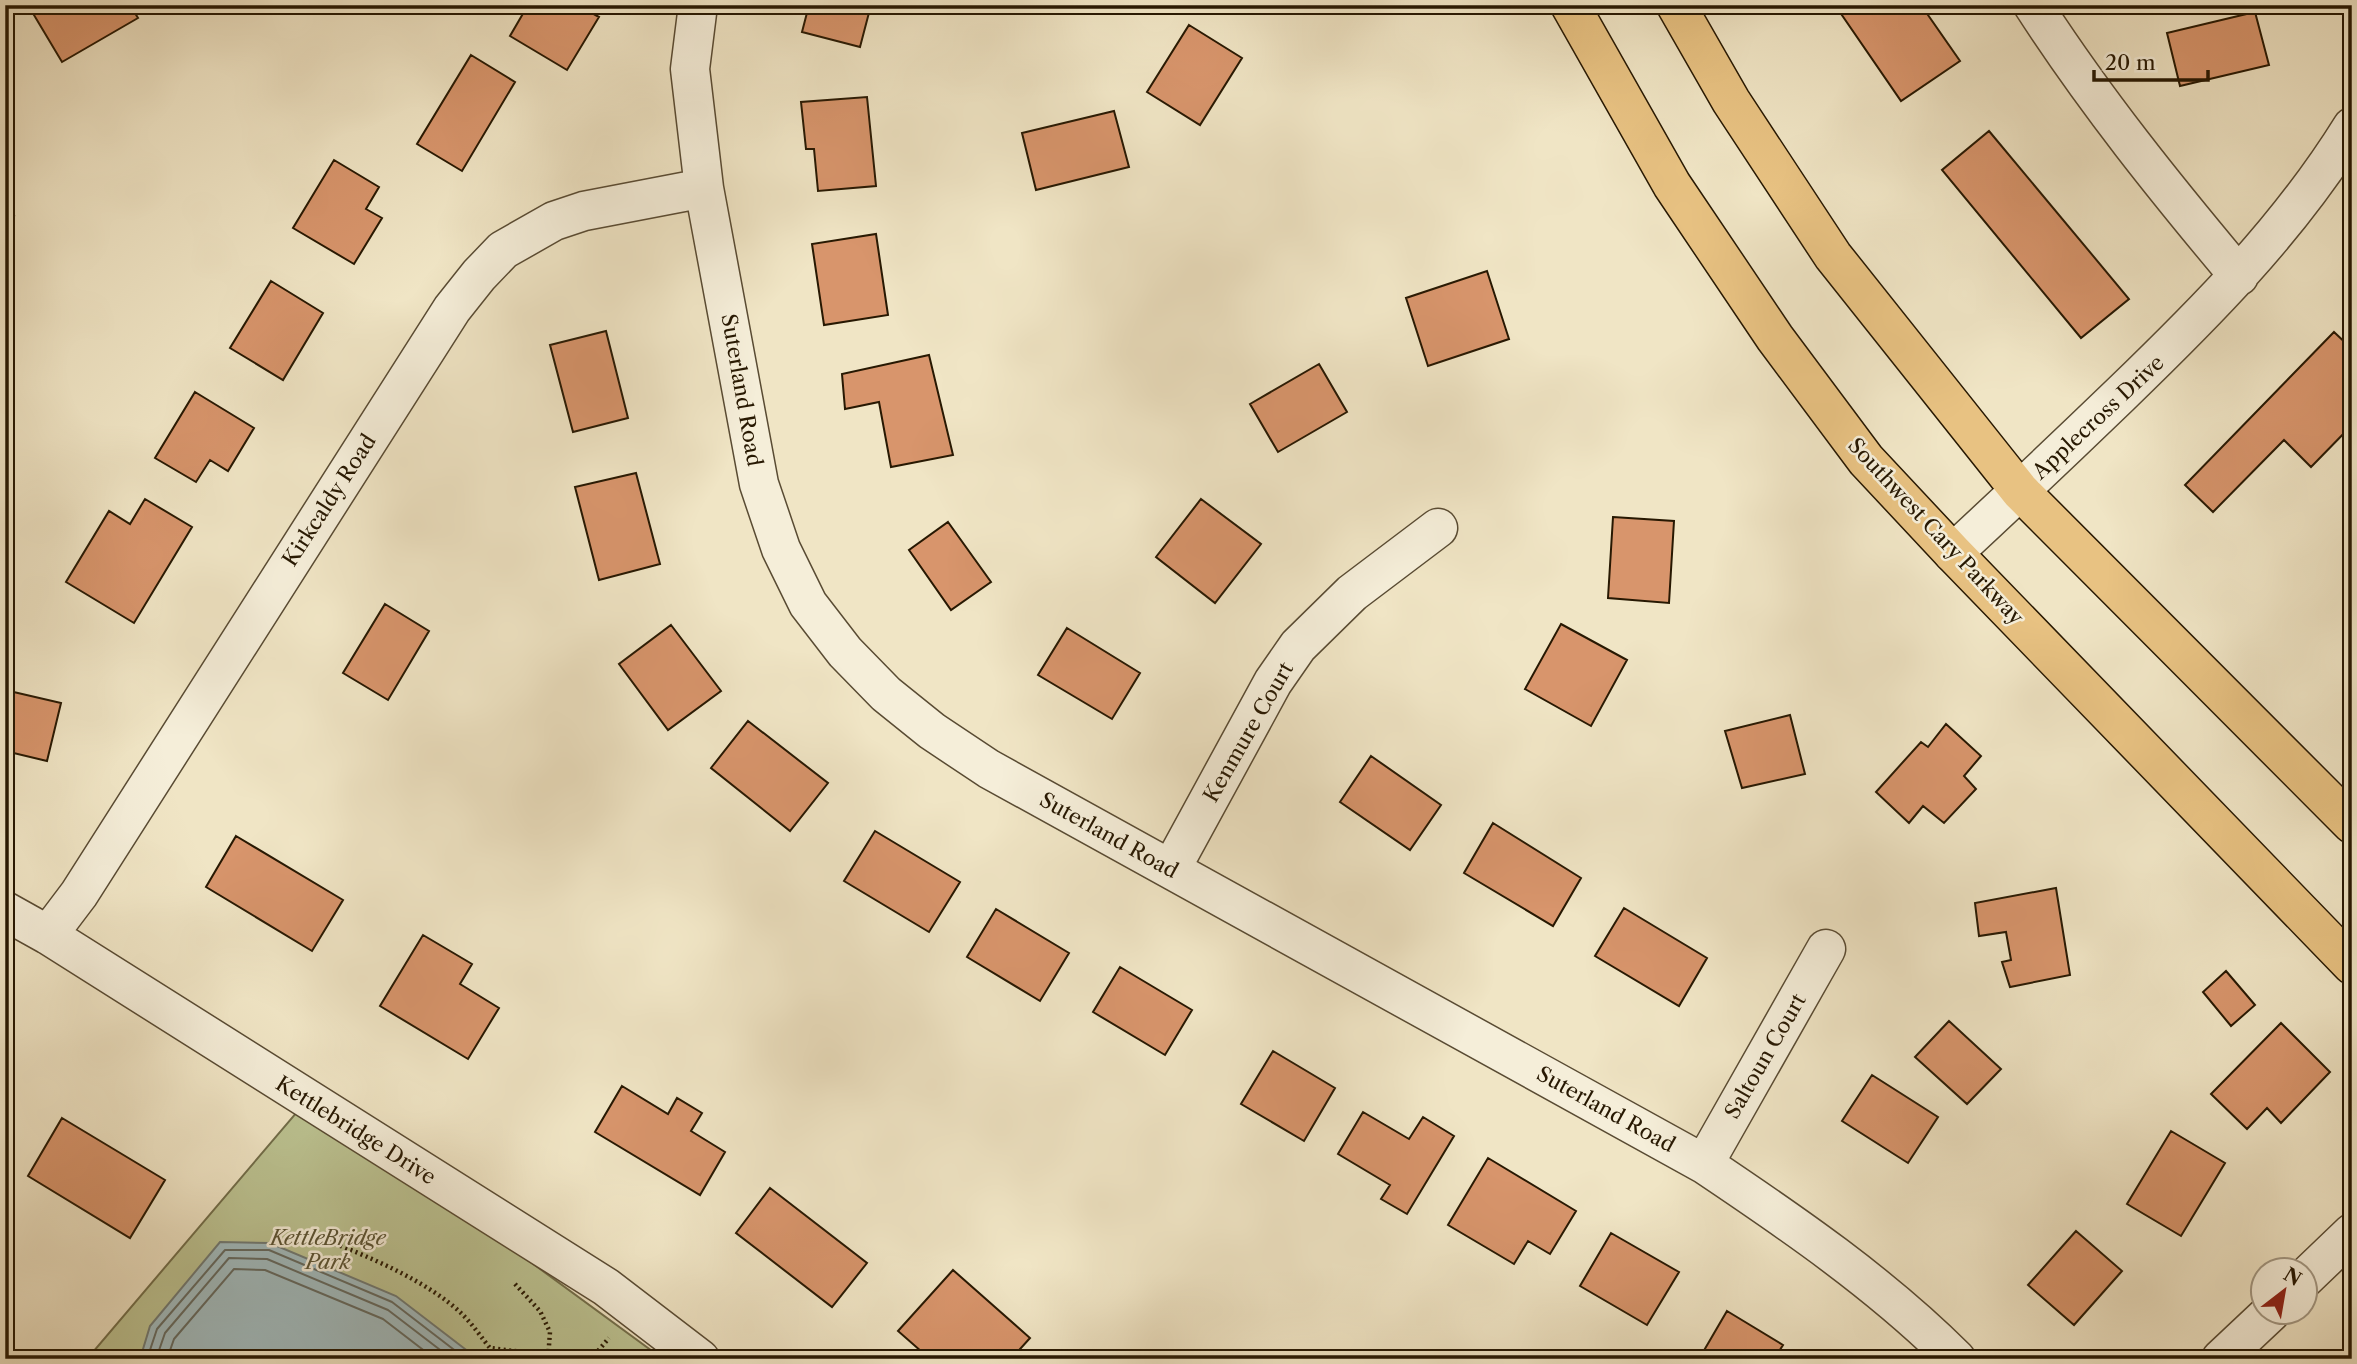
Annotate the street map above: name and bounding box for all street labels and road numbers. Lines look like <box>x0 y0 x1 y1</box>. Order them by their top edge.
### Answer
street label: Suterland Road <box>716 312 768 468</box>
street label: Applecross Drive <box>2026 350 2169 485</box>
street label: Kirkcaldy Road <box>277 429 381 571</box>
street label: Southwest Cary Parkway <box>1843 433 2029 630</box>
street label: Kenmure Court <box>1198 657 1298 806</box>
street label: Suterland Road <box>1035 787 1183 883</box>
street label: Saltoun Court <box>1719 989 1811 1123</box>
street label: Suterland Road <box>1532 1061 1680 1157</box>
street label: Kettlebridge Drive <box>271 1071 441 1189</box>

